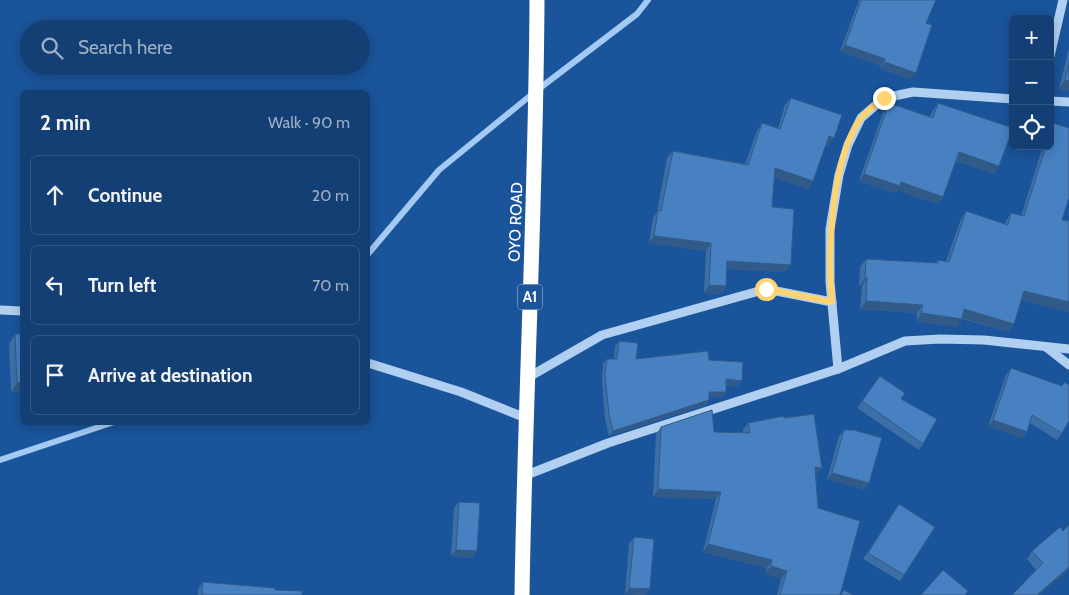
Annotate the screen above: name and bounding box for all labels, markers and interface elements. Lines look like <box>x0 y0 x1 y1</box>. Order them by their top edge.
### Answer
map controls <box>1009 15 1054 150</box>
button: + <box>1009 15 1054 60</box>
search box <box>20 20 370 75</box>
icon: search <box>38 34 66 62</box>
text: Search here <box>78 36 172 59</box>
button: − <box>1009 60 1054 105</box>
route end <box>873 87 896 110</box>
button: locate <box>1009 105 1054 150</box>
text: 2 min <box>40 110 91 135</box>
text: Walk · 90 m <box>268 113 350 132</box>
icon: ahead <box>41 181 69 209</box>
street label: OYO ROAD <box>505 182 526 262</box>
text: Continue <box>88 184 162 207</box>
text: 20 m <box>312 186 349 205</box>
icon: left <box>41 271 69 299</box>
text: Turn left <box>88 274 156 297</box>
text: 70 m <box>312 276 349 295</box>
route start <box>755 278 778 301</box>
road number: A1 <box>518 284 542 310</box>
icon: arrive <box>41 361 69 389</box>
text: Arrive at destination <box>88 364 252 387</box>

